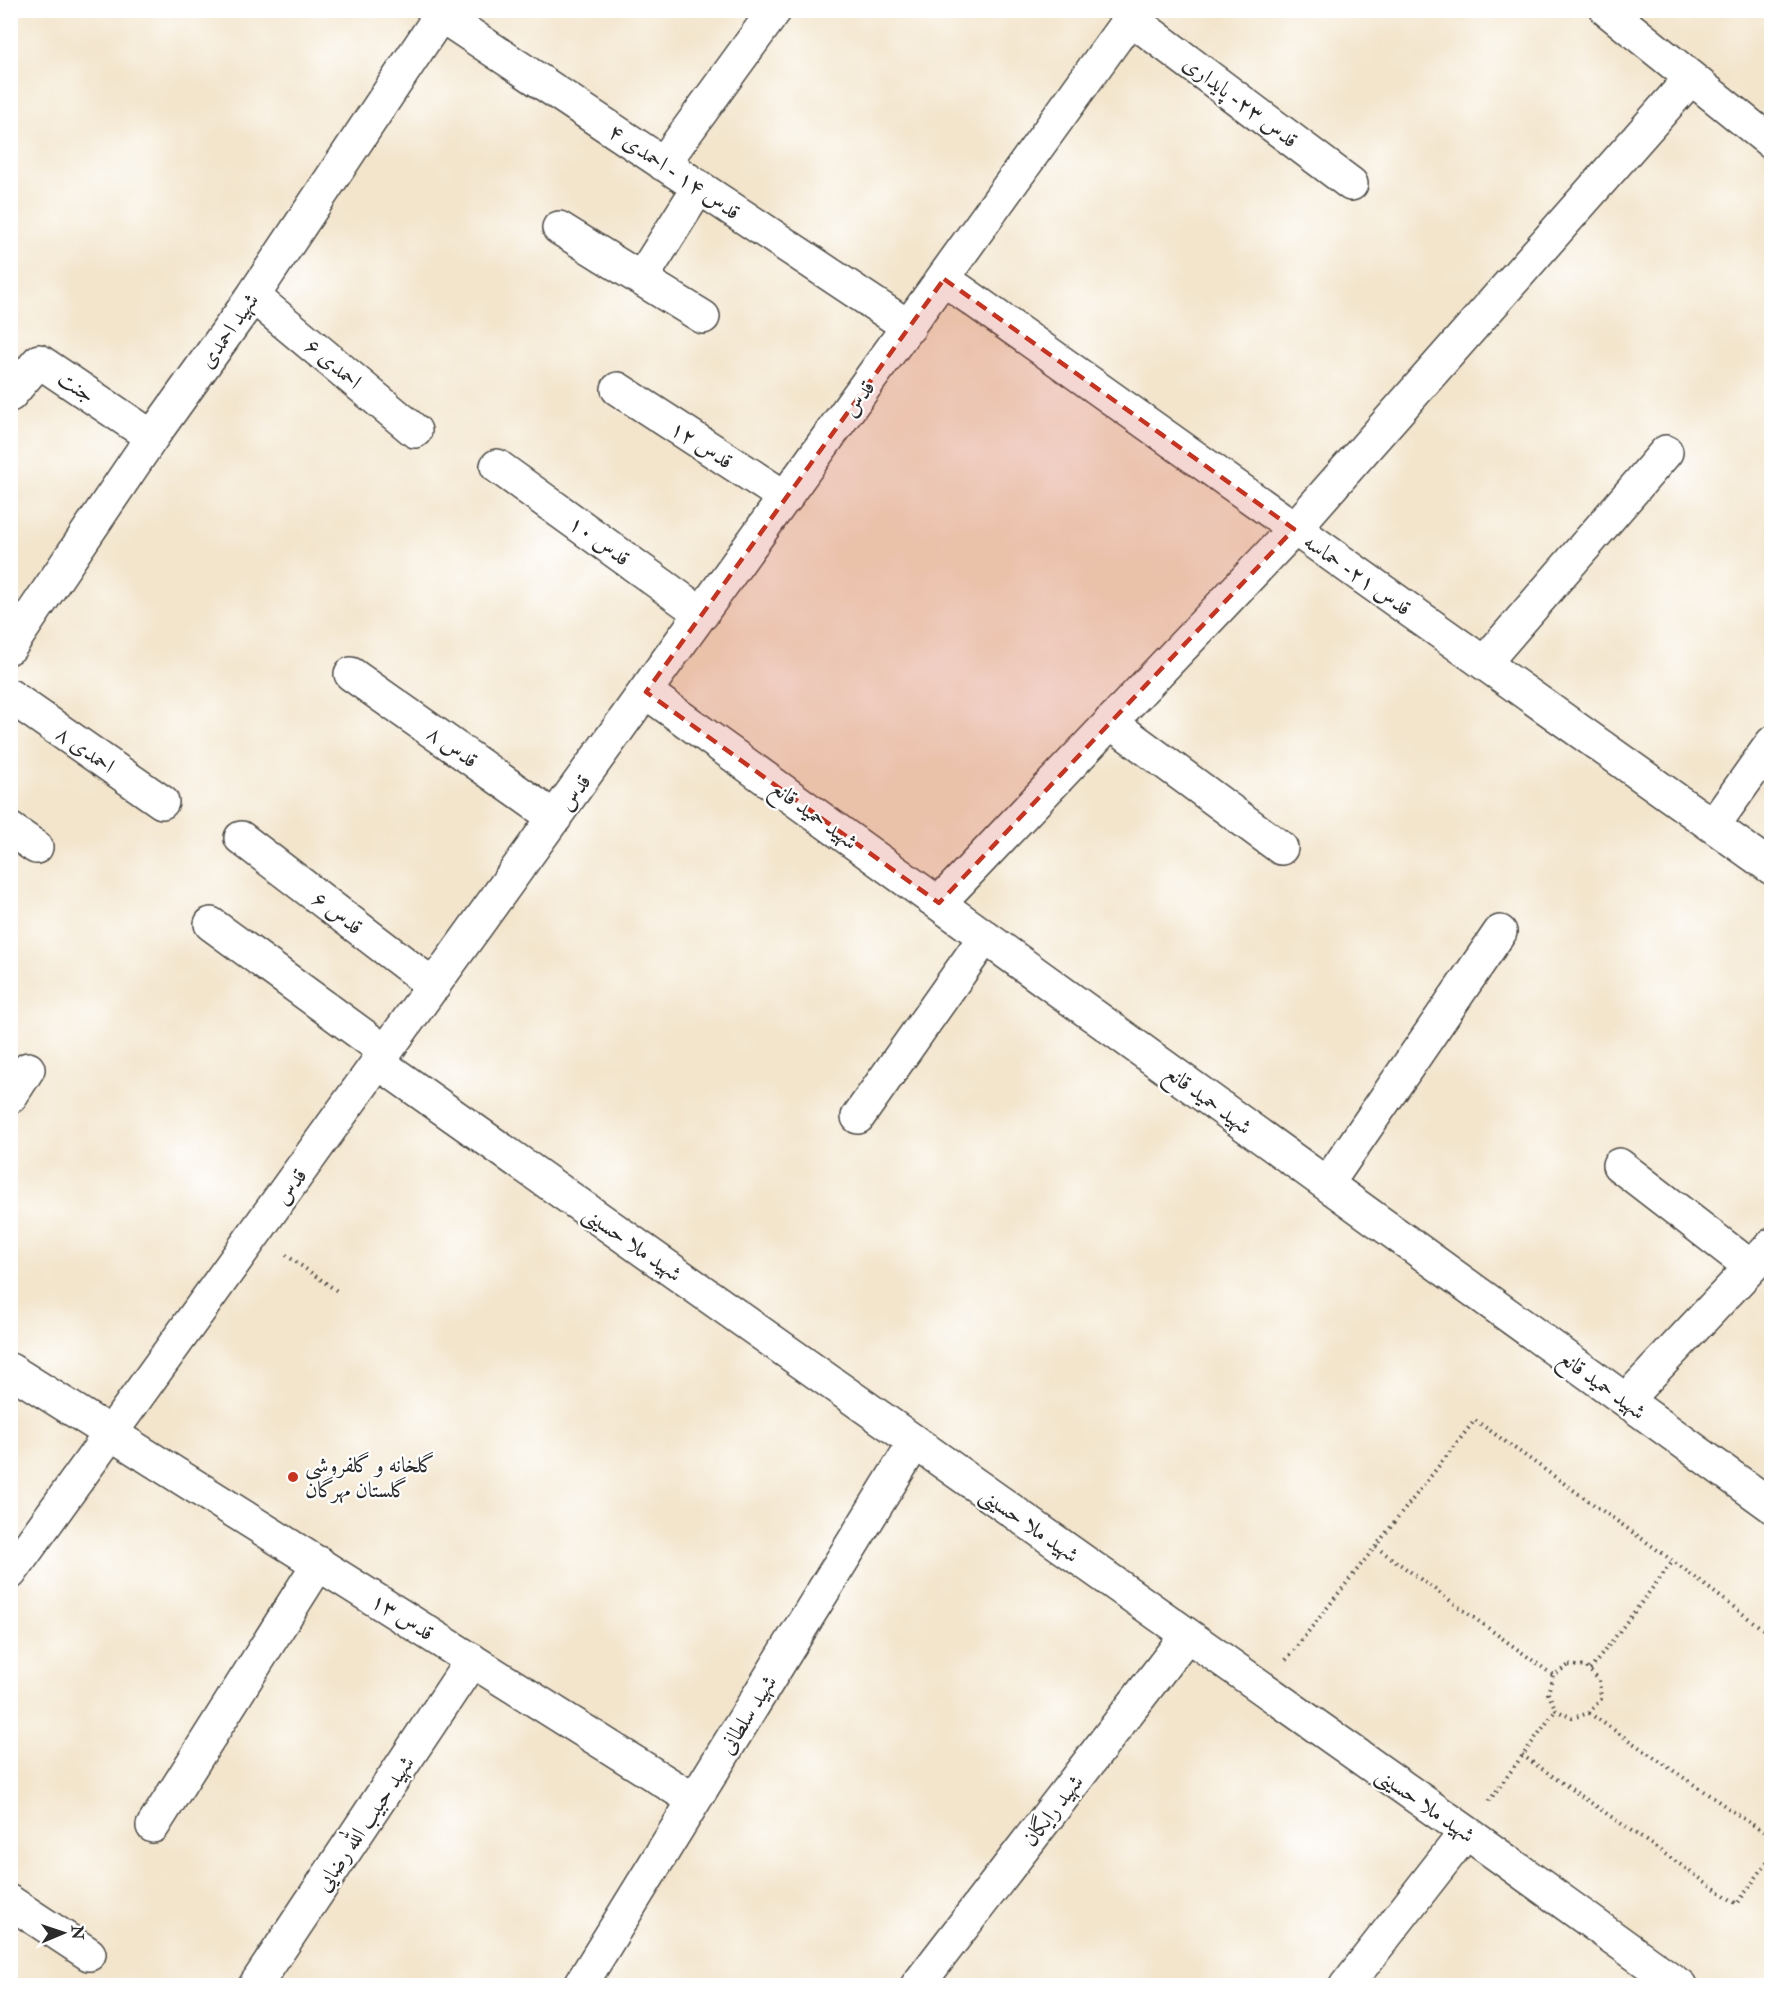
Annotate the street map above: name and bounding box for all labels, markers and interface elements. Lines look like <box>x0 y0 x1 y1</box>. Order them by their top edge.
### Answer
street label: قدس ۲۳- پایداری <box>1176 49 1303 156</box>
street label: قدس ۱۴ - احمدی ۴ <box>603 117 746 226</box>
street label: شهید احمدی <box>193 287 265 374</box>
street label: احمدی ۶ <box>299 332 367 396</box>
street label: جنت <box>52 364 101 409</box>
street label: قدس <box>836 375 882 422</box>
street label: قدس ۱۲ <box>665 414 738 475</box>
street label: قدس ۱۰ <box>563 509 636 572</box>
street label: قدس ۲۱- حماسه <box>1298 528 1417 622</box>
street label: قدس ۸ <box>421 719 483 774</box>
street label: احمدی ۸ <box>51 720 120 780</box>
street label: قدس <box>552 769 598 816</box>
street label: شهید حمید قانع <box>762 774 864 860</box>
street label: قدس ۶ <box>307 885 368 941</box>
street label: شهید حمید قانع <box>1156 1059 1258 1145</box>
street label: قدس <box>268 1163 314 1210</box>
street label: شهید ملا حسینی <box>577 1199 687 1289</box>
street label: شهید حمید قانع <box>1550 1344 1652 1430</box>
place label: گلخانه و گلفروشی گلستان مهرگان <box>305 1451 435 1504</box>
marker: گلخانه و گلفروشی گلستان مهرگان <box>286 1470 300 1484</box>
street label: شهید ملا حسینی <box>974 1480 1084 1570</box>
street label: قدس ۱۳ <box>366 1587 439 1647</box>
street label: شهید سلطانی <box>713 1670 783 1759</box>
street label: شهید حبیب الله رضایی <box>306 1748 421 1898</box>
street label: شهید ملا حسینی <box>1370 1760 1480 1850</box>
street label: شهید رایگان <box>1016 1769 1090 1852</box>
north arrow <box>33 1903 93 1963</box>
text: N <box>67 1924 87 1941</box>

